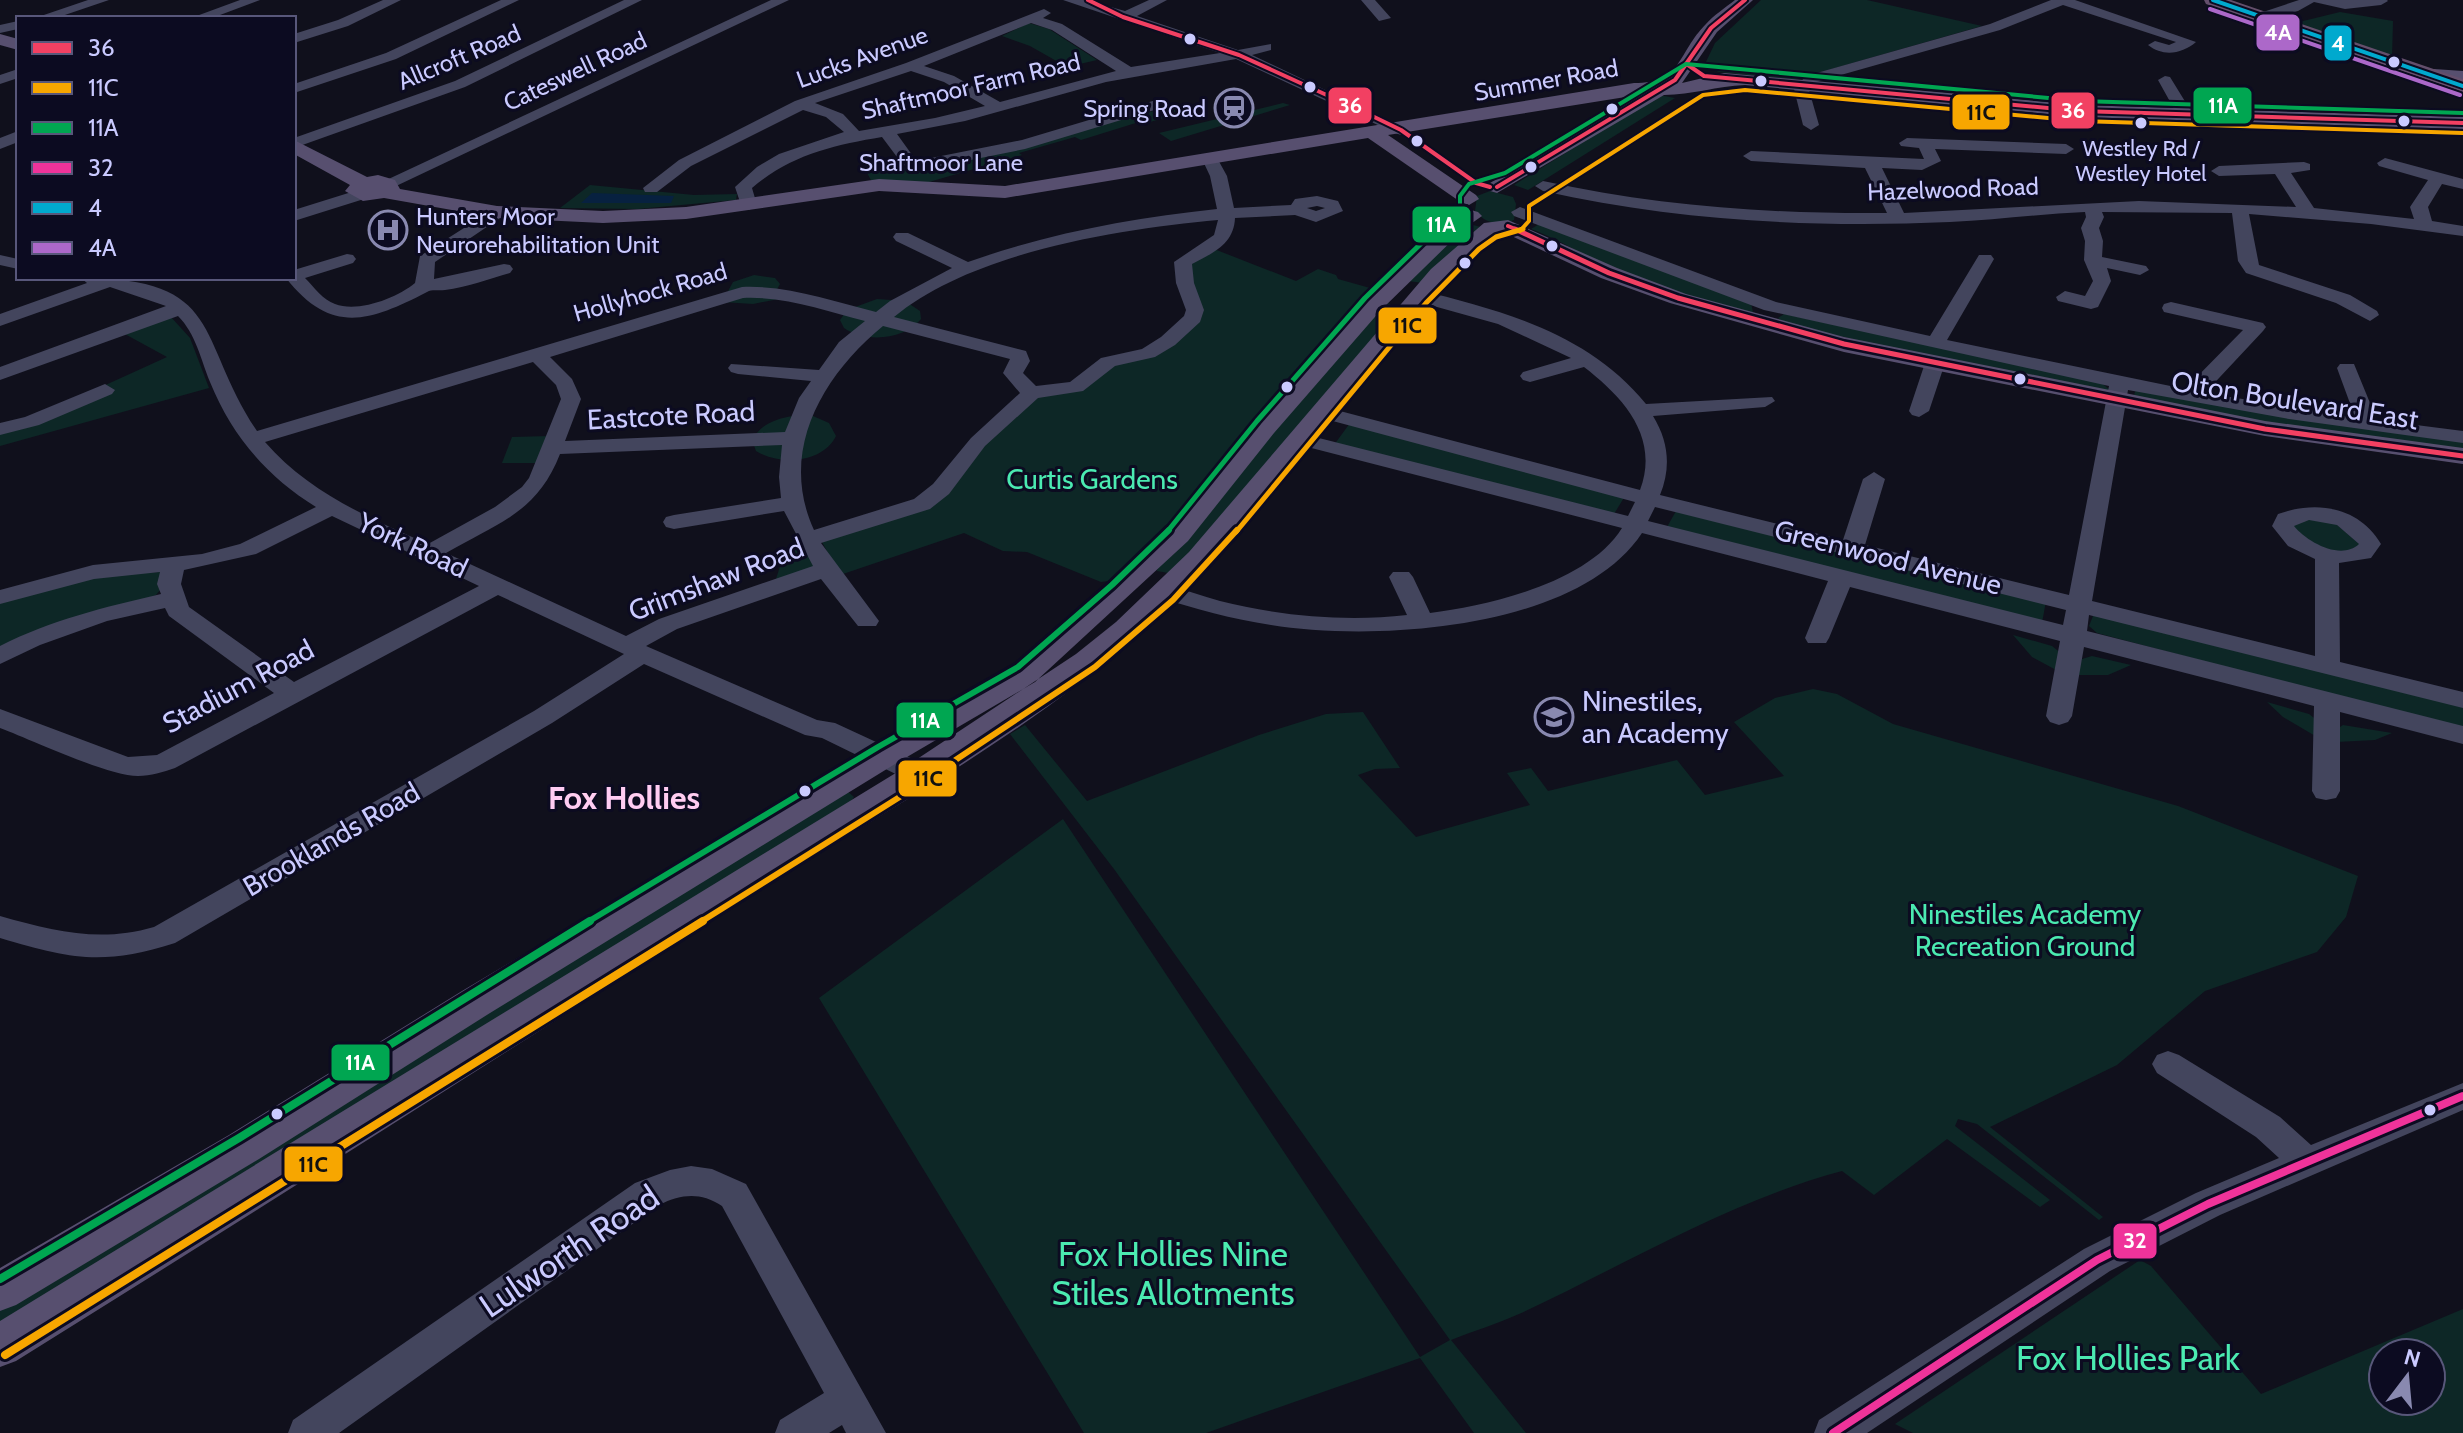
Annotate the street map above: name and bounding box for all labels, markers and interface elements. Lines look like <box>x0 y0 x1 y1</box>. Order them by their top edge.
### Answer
line badge: 4A <box>2255 13 2301 52</box>
legend <box>16 16 296 280</box>
street label: Allcroft Road <box>393 18 525 96</box>
text: 4A <box>2264 19 2292 46</box>
street label: Lucks Avenue <box>792 20 932 94</box>
line badge: 4 <box>2323 24 2353 62</box>
street label: Cateswell Road <box>499 25 651 117</box>
text: 4 <box>2331 30 2345 57</box>
unlabelled marker <box>1182 31 1198 47</box>
text: 36 <box>88 33 115 62</box>
street label: Shaftmoor Farm Road <box>859 47 1083 125</box>
street label: Summer Road <box>1472 53 1620 107</box>
unlabelled marker <box>2386 54 2402 70</box>
text: 11C <box>88 73 118 102</box>
unlabelled marker <box>1753 73 1769 89</box>
unlabelled marker <box>1302 79 1318 95</box>
line badge: 36 <box>1327 86 1373 125</box>
line badge: 11A <box>2192 86 2253 125</box>
station icon: Spring Road <box>1213 87 1255 129</box>
line badge: 36 <box>2050 91 2096 130</box>
text: 36 <box>1338 92 1362 119</box>
text: 11A <box>2208 92 2238 119</box>
line badge: 11C <box>1951 93 2011 131</box>
place label: Spring Road <box>1083 94 1206 123</box>
text: 36 <box>2061 97 2085 124</box>
text: 11C <box>1966 99 1996 126</box>
unlabelled marker <box>1604 101 1620 117</box>
text: 11A <box>88 113 119 142</box>
unlabelled marker <box>2396 113 2412 129</box>
marker: Westley Rd / Westley Hotel <box>2133 115 2149 131</box>
unlabelled marker <box>1409 133 1425 149</box>
place label: Westley Rd / Westley Hotel <box>2076 135 2207 187</box>
street label: Shaftmoor Lane <box>859 148 1023 177</box>
text: 32 <box>88 153 114 182</box>
unlabelled marker <box>1523 159 1539 175</box>
street label: Hazelwood Road <box>1867 172 2039 206</box>
text: 4 <box>88 193 102 222</box>
place label: Hunters Moor Neurorehabilitation Unit <box>416 202 659 259</box>
line badge: 11A <box>1411 205 1472 244</box>
hospital icon: Hunters Moor Neurorehabilitation Unit <box>367 209 409 251</box>
text: 11A <box>1426 211 1456 238</box>
text: 4A <box>88 233 117 262</box>
unlabelled marker <box>1544 238 1560 254</box>
unlabelled marker <box>1457 255 1473 271</box>
street label: Hollyhock Road <box>570 256 730 328</box>
line badge: 11C <box>1377 306 1438 345</box>
text: 11C <box>1392 312 1422 339</box>
street label: Olton Boulevard East <box>2169 364 2421 436</box>
unlabelled marker <box>2012 371 2028 387</box>
unlabelled marker <box>1279 379 1295 395</box>
street label: Eastcote Road <box>586 394 756 436</box>
park label: Curtis Gardens <box>1006 462 1178 496</box>
street label: York Road <box>352 504 473 585</box>
street label: Greenwood Avenue <box>1771 512 2005 602</box>
street label: Grimshaw Road <box>623 530 809 628</box>
street label: Stadium Road <box>156 632 320 740</box>
place label: Ninestiles, an Academy <box>1582 684 1729 750</box>
school or university icon: Ninestiles, an Academy <box>1533 696 1575 738</box>
line badge: 11A <box>895 701 955 739</box>
text: 11A <box>910 707 940 734</box>
line badge: 11C <box>897 759 958 798</box>
text: 11C <box>913 765 943 792</box>
street label: Brooklands Road <box>237 775 425 903</box>
district label: Fox Hollies <box>548 778 700 817</box>
unlabelled marker <box>797 783 813 799</box>
park label: Ninestiles Academy Recreation Ground <box>1909 897 2141 963</box>
line badge: 11A <box>330 1043 391 1082</box>
text: 11A <box>345 1049 375 1076</box>
unlabelled marker <box>2422 1102 2438 1118</box>
unlabelled marker <box>269 1106 285 1122</box>
line badge: 11C <box>283 1145 344 1183</box>
text: 11C <box>298 1151 328 1178</box>
street label: Lulworth Road <box>471 1176 667 1326</box>
line badge: 32 <box>2112 1222 2158 1260</box>
text: 32 <box>2123 1227 2147 1254</box>
park label: Fox Hollies Nine Stiles Allotments <box>1052 1233 1295 1314</box>
park label: Fox Hollies Park <box>2016 1337 2241 1379</box>
north arrow <box>2367 1337 2447 1417</box>
text: N <box>2401 1343 2424 1373</box>

